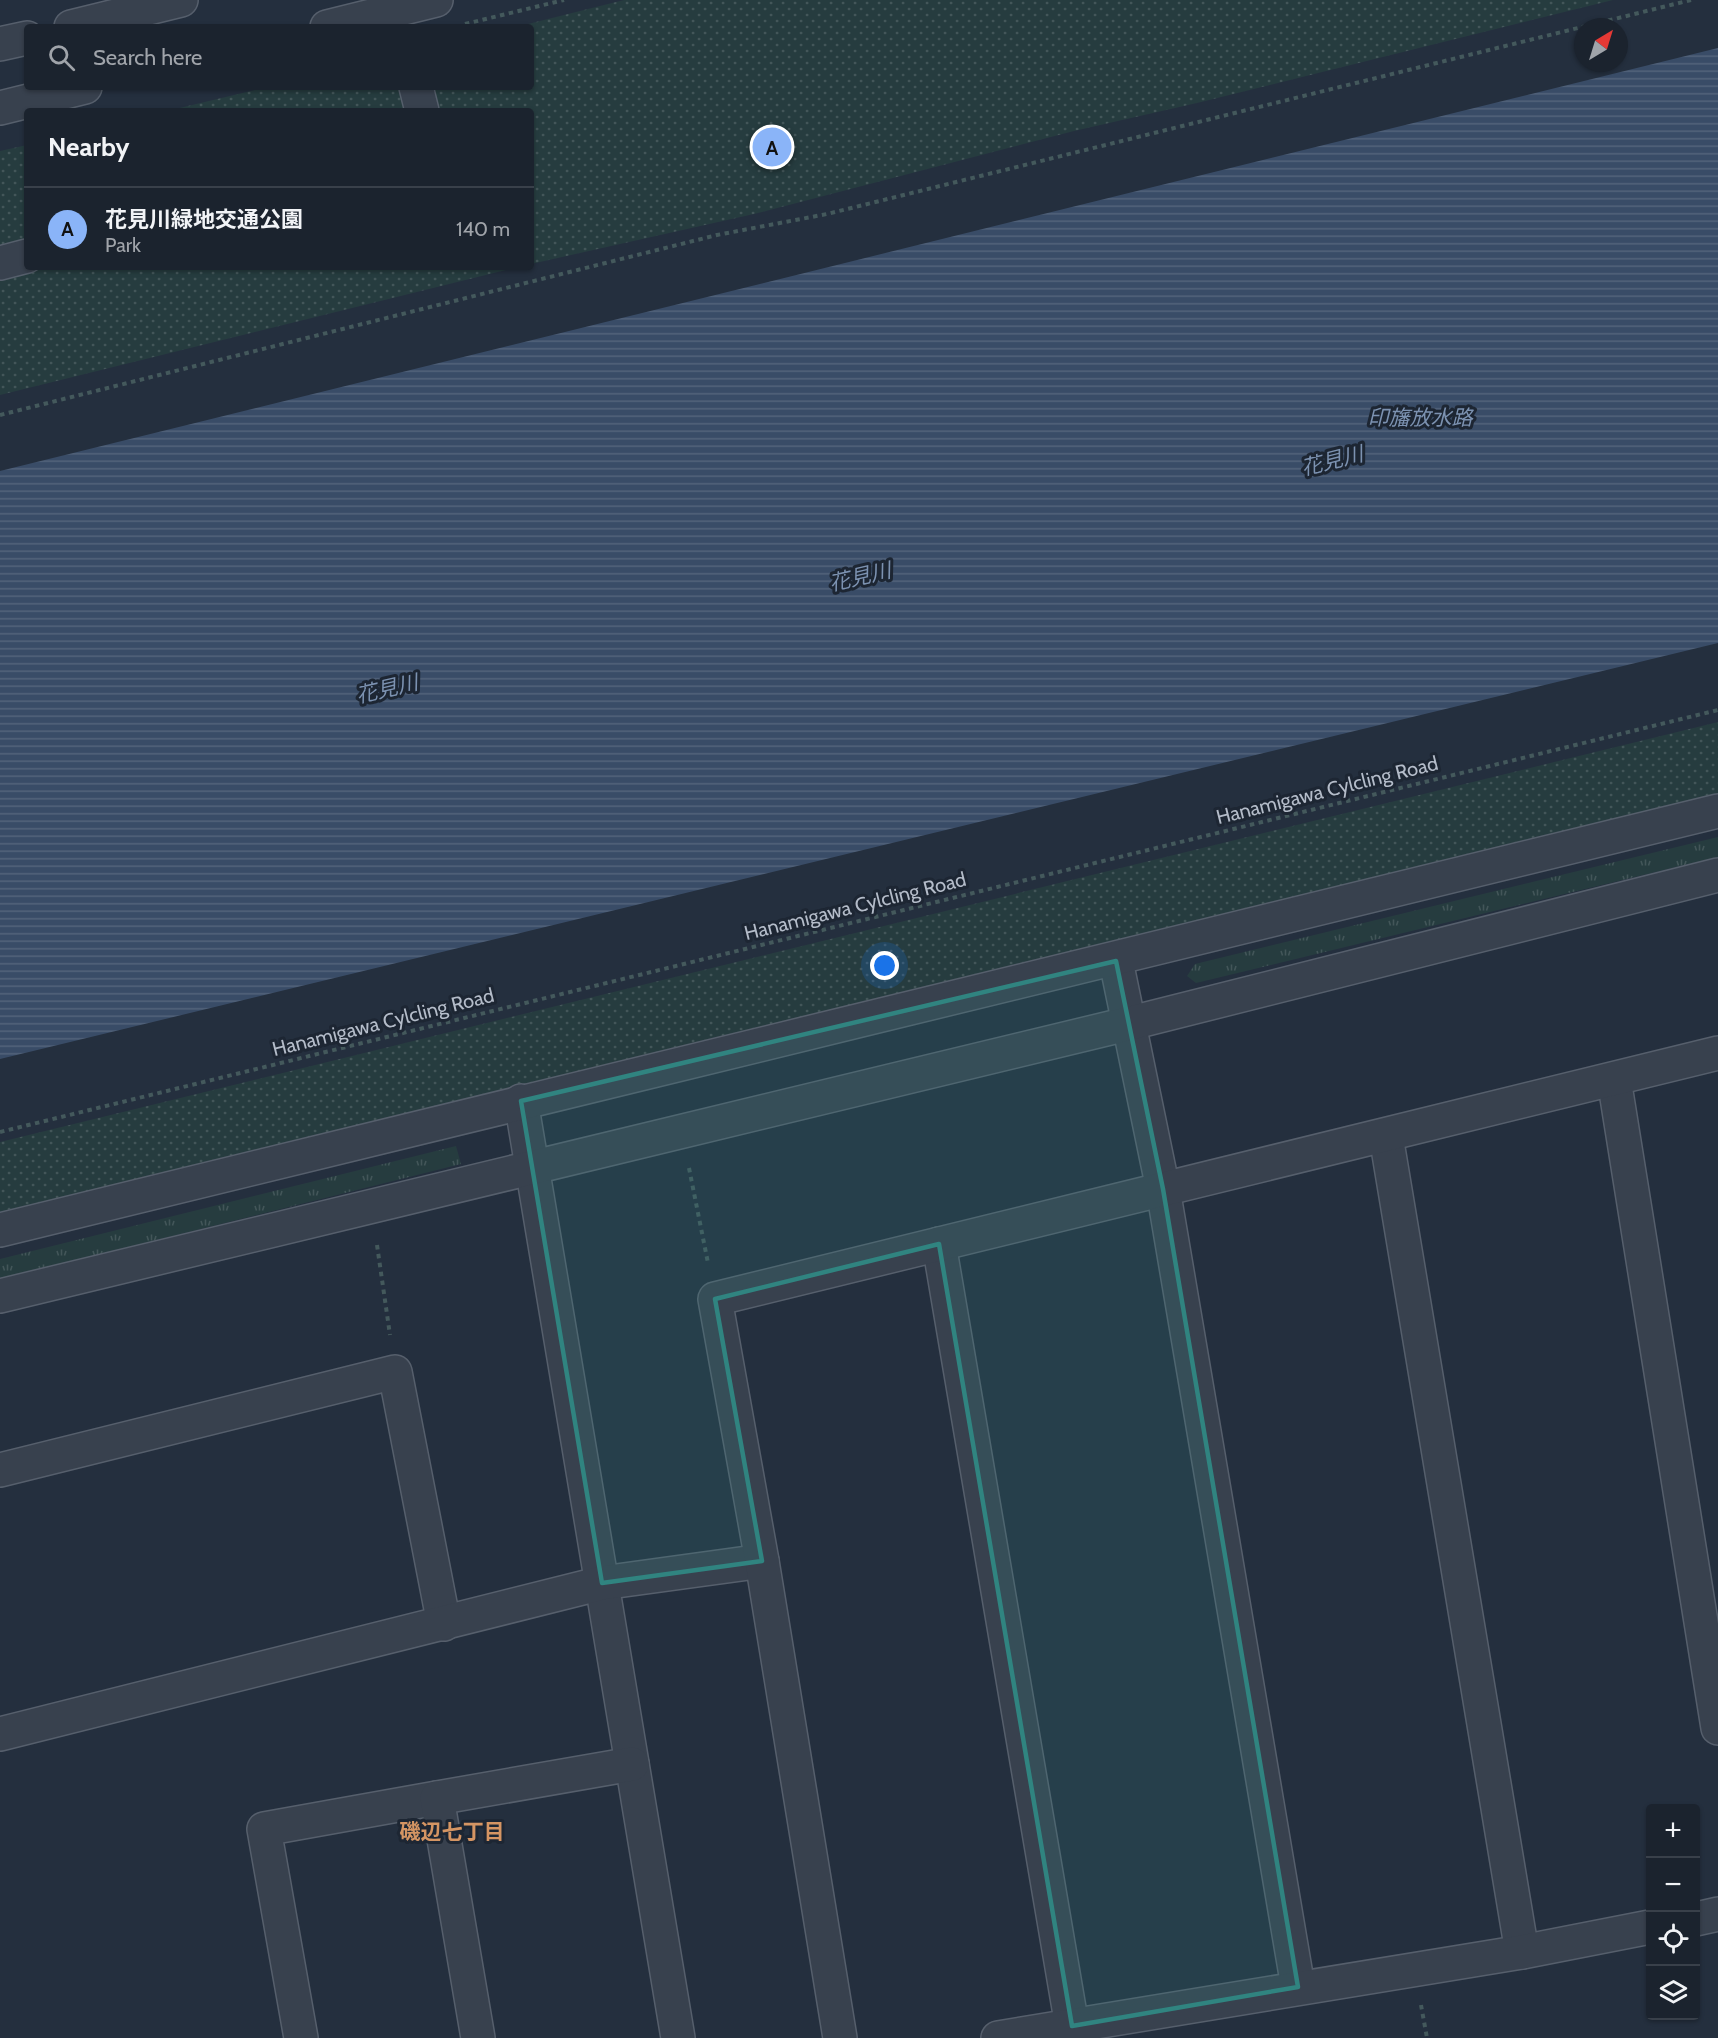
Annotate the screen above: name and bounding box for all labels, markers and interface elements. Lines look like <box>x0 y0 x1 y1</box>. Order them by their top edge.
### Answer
north arrow <box>1574 18 1628 72</box>
search box <box>24 24 534 90</box>
icon: search <box>45 41 78 74</box>
text: Search here <box>93 44 202 71</box>
pin: A <box>752 124 792 170</box>
text: Nearby <box>48 131 129 163</box>
text: 花見川緑地交通公園 <box>105 206 303 233</box>
text: A <box>61 217 74 241</box>
text: 140 m <box>456 217 510 241</box>
text: Park <box>105 233 141 257</box>
water label: 印旛放水路 <box>1368 405 1474 430</box>
water label: 花見川 <box>1298 440 1367 480</box>
water label: 花見川 <box>826 557 895 596</box>
water label: 花見川 <box>353 669 422 708</box>
street label: Hanamigawa Cylcling Road <box>1214 751 1440 829</box>
street label: Hanamigawa Cylcling Road <box>742 867 968 945</box>
your location <box>870 951 899 980</box>
street label: Hanamigawa Cylcling Road <box>270 983 496 1061</box>
map controls <box>1646 1804 1700 2020</box>
button: + <box>1646 1804 1700 1858</box>
district label: 磯辺七丁目 <box>400 1819 505 1844</box>
button: − <box>1646 1858 1700 1912</box>
button: locate <box>1646 1912 1700 1966</box>
button: layers <box>1646 1966 1700 2020</box>

